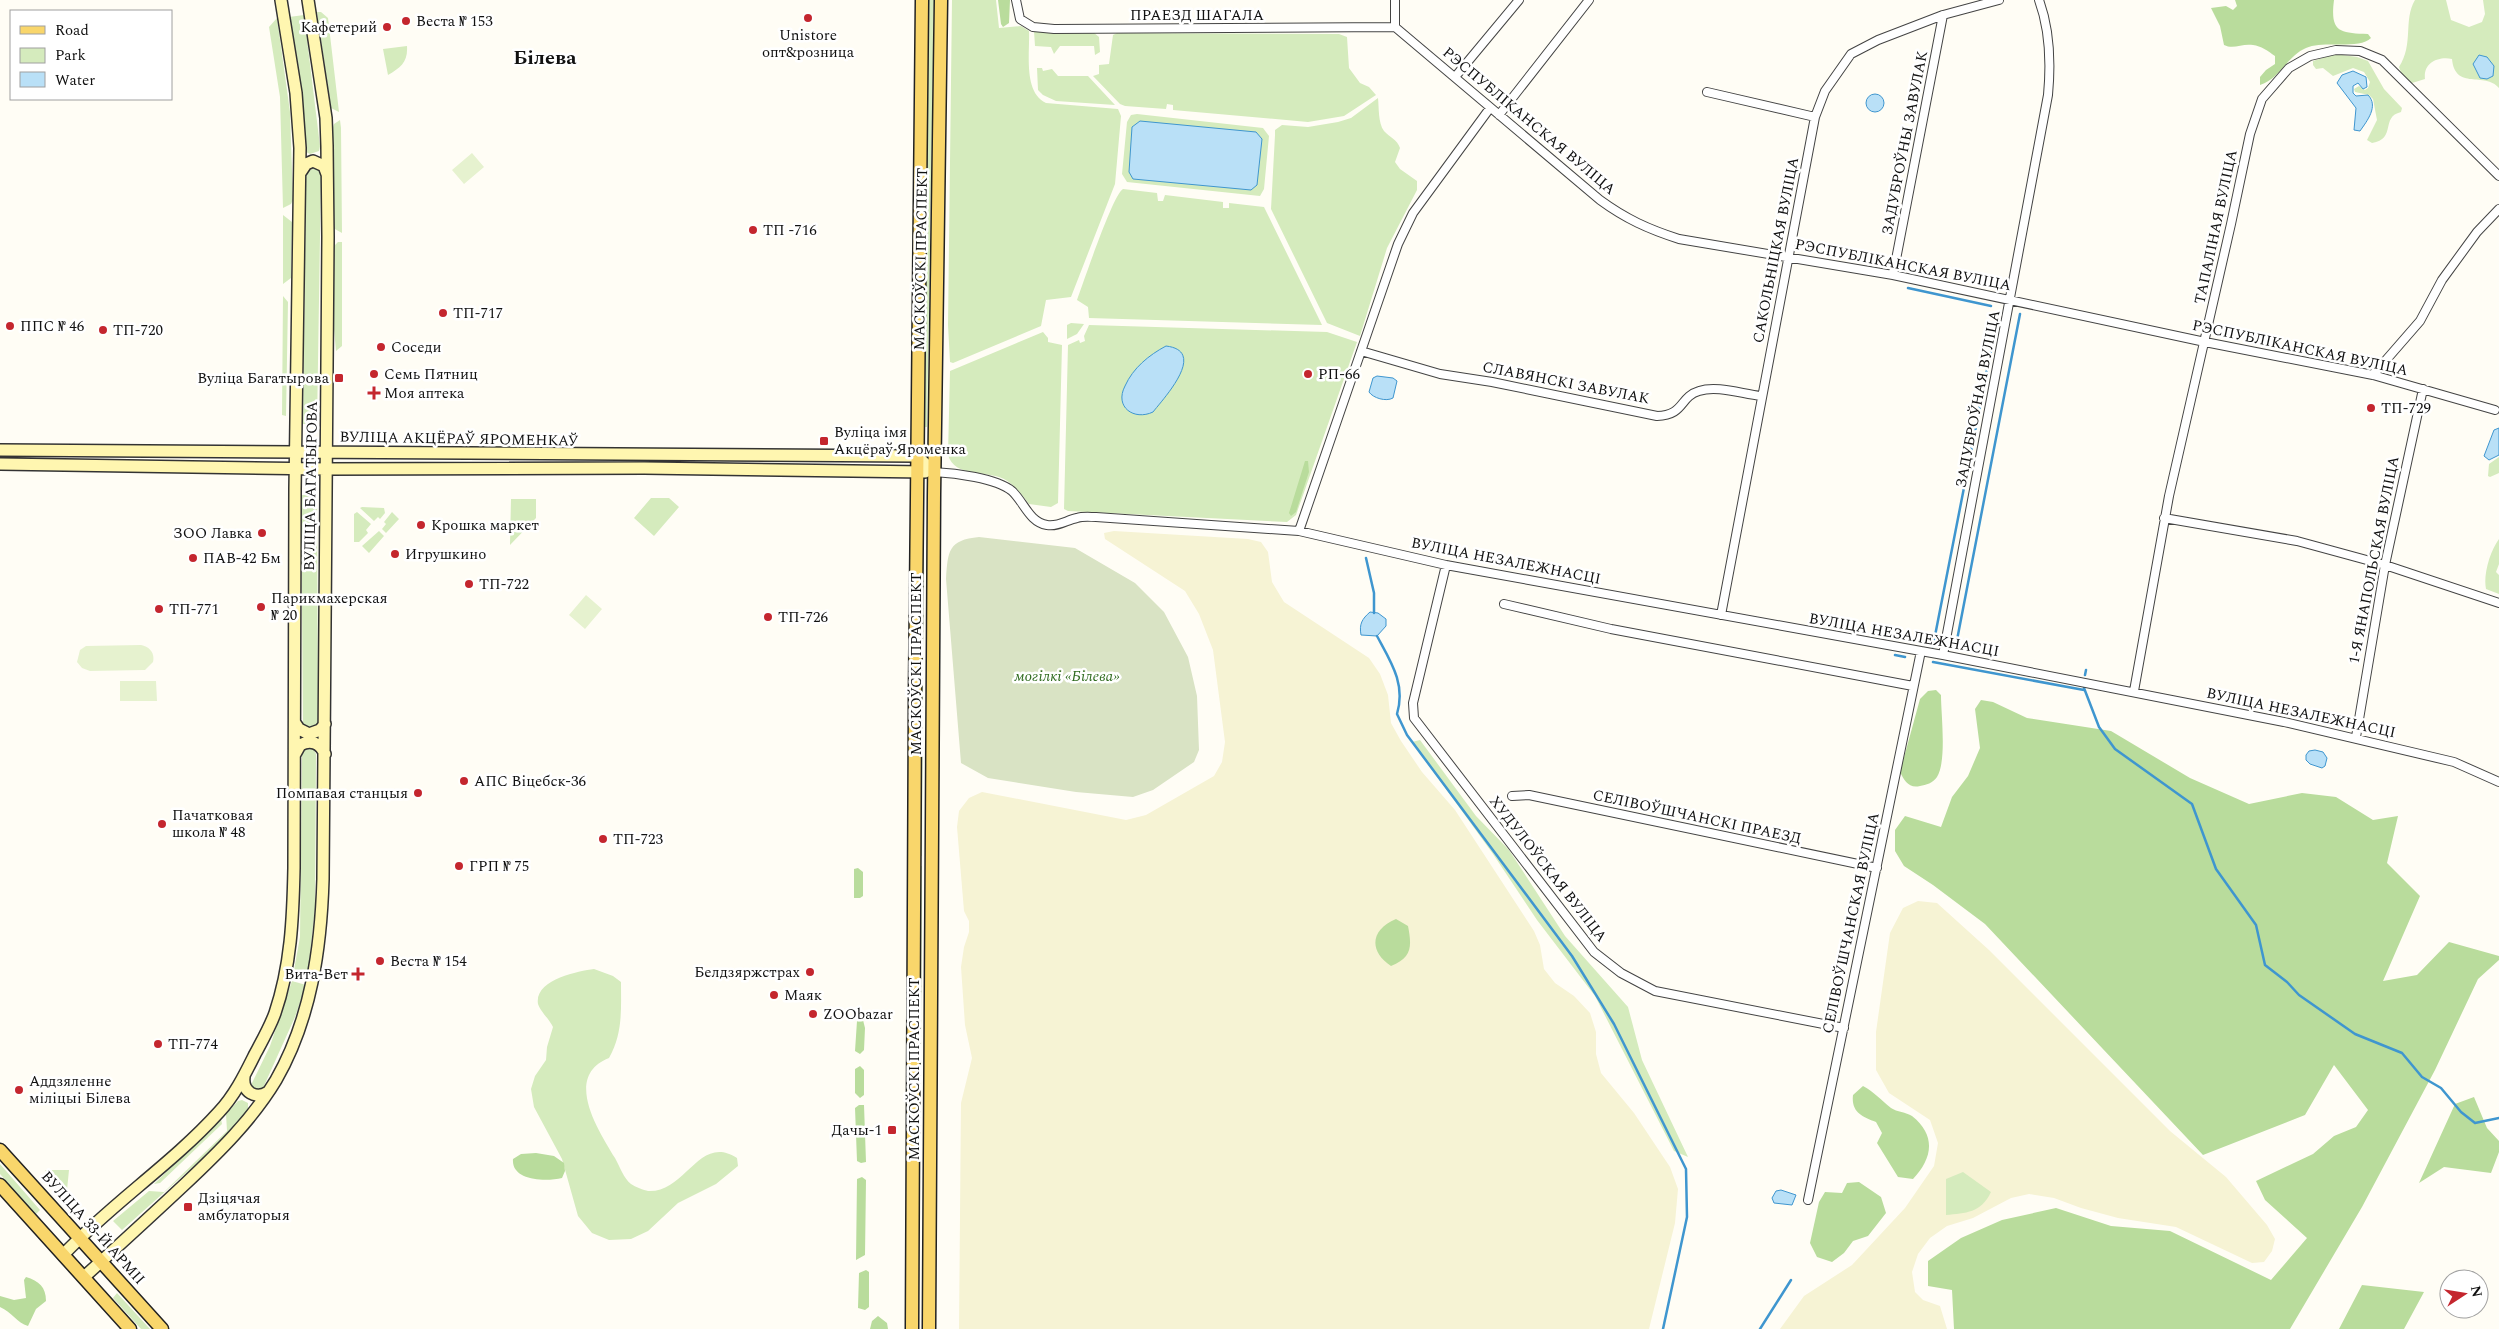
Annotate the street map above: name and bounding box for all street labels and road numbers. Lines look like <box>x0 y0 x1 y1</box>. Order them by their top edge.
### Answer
street label: ПРАЕЗД ШАГАЛА <box>1130 4 1264 27</box>
street label: РЭСПУБЛІКАНСКАЯ ВУЛІЦА <box>1437 41 1621 201</box>
street label: ЗАДУБРОЎНЫ ЗАВУЛАК <box>1876 49 1934 237</box>
street label: ТАПАЛІНАЯ ВУЛІЦА <box>2188 148 2244 306</box>
street label: САКОЛЬНІЦКАЯ ВУЛІЦА <box>1747 155 1805 345</box>
street label: МАСКОЎСКІ ПРАСПЕКТ <box>908 167 934 351</box>
street label: РЭСПУБЛІКАНСКАЯ ВУЛІЦА <box>1793 233 2013 297</box>
street label: ЗАДУБРОЎНАЯ ВУЛІЦА <box>1949 308 2007 490</box>
street label: РЭСПУБЛІКАНСКАЯ ВУЛІЦА <box>2190 314 2410 382</box>
street label: СЛАВЯНСКІ ЗАВУЛАК <box>1481 356 1652 411</box>
street label: ВУЛІЦА БАГАТЫРОВА <box>298 401 324 571</box>
street label: ВУЛІЦА АКЦЁРАЎ ЯРОМЕНКАЎ <box>339 425 579 453</box>
street label: 1-Я ЯНАПОЛЬСКАЯ ВУЛІЦА <box>2343 454 2405 666</box>
street label: ВУЛІЦА НЕЗАЛЕЖНАСЦІ <box>1409 531 1603 591</box>
street label: МАСКОЎСКІ ПРАСПЕКТ <box>905 572 928 756</box>
street label: ВУЛІЦА НЕЗАЛЕЖНАСЦІ <box>1807 607 2001 663</box>
street label: ВУЛІЦА НЕЗАЛЕЖНАСЦІ <box>2204 682 2398 744</box>
street label: СЕЛІВОЎШЧАНСКІ ПРАЕЗД <box>1591 784 1804 850</box>
street label: ХУДУЛОЎСКАЯ ВУЛІЦА <box>1483 791 1613 947</box>
street label: СЕЛІВОЎШЧАНСКАЯ ВУЛІЦА <box>1816 810 1886 1036</box>
street label: МАСКОЎСКІ ПРАСПЕКТ <box>903 977 926 1161</box>
street label: ВУЛІЦА 33-Й АРМІІ <box>35 1166 151 1290</box>

